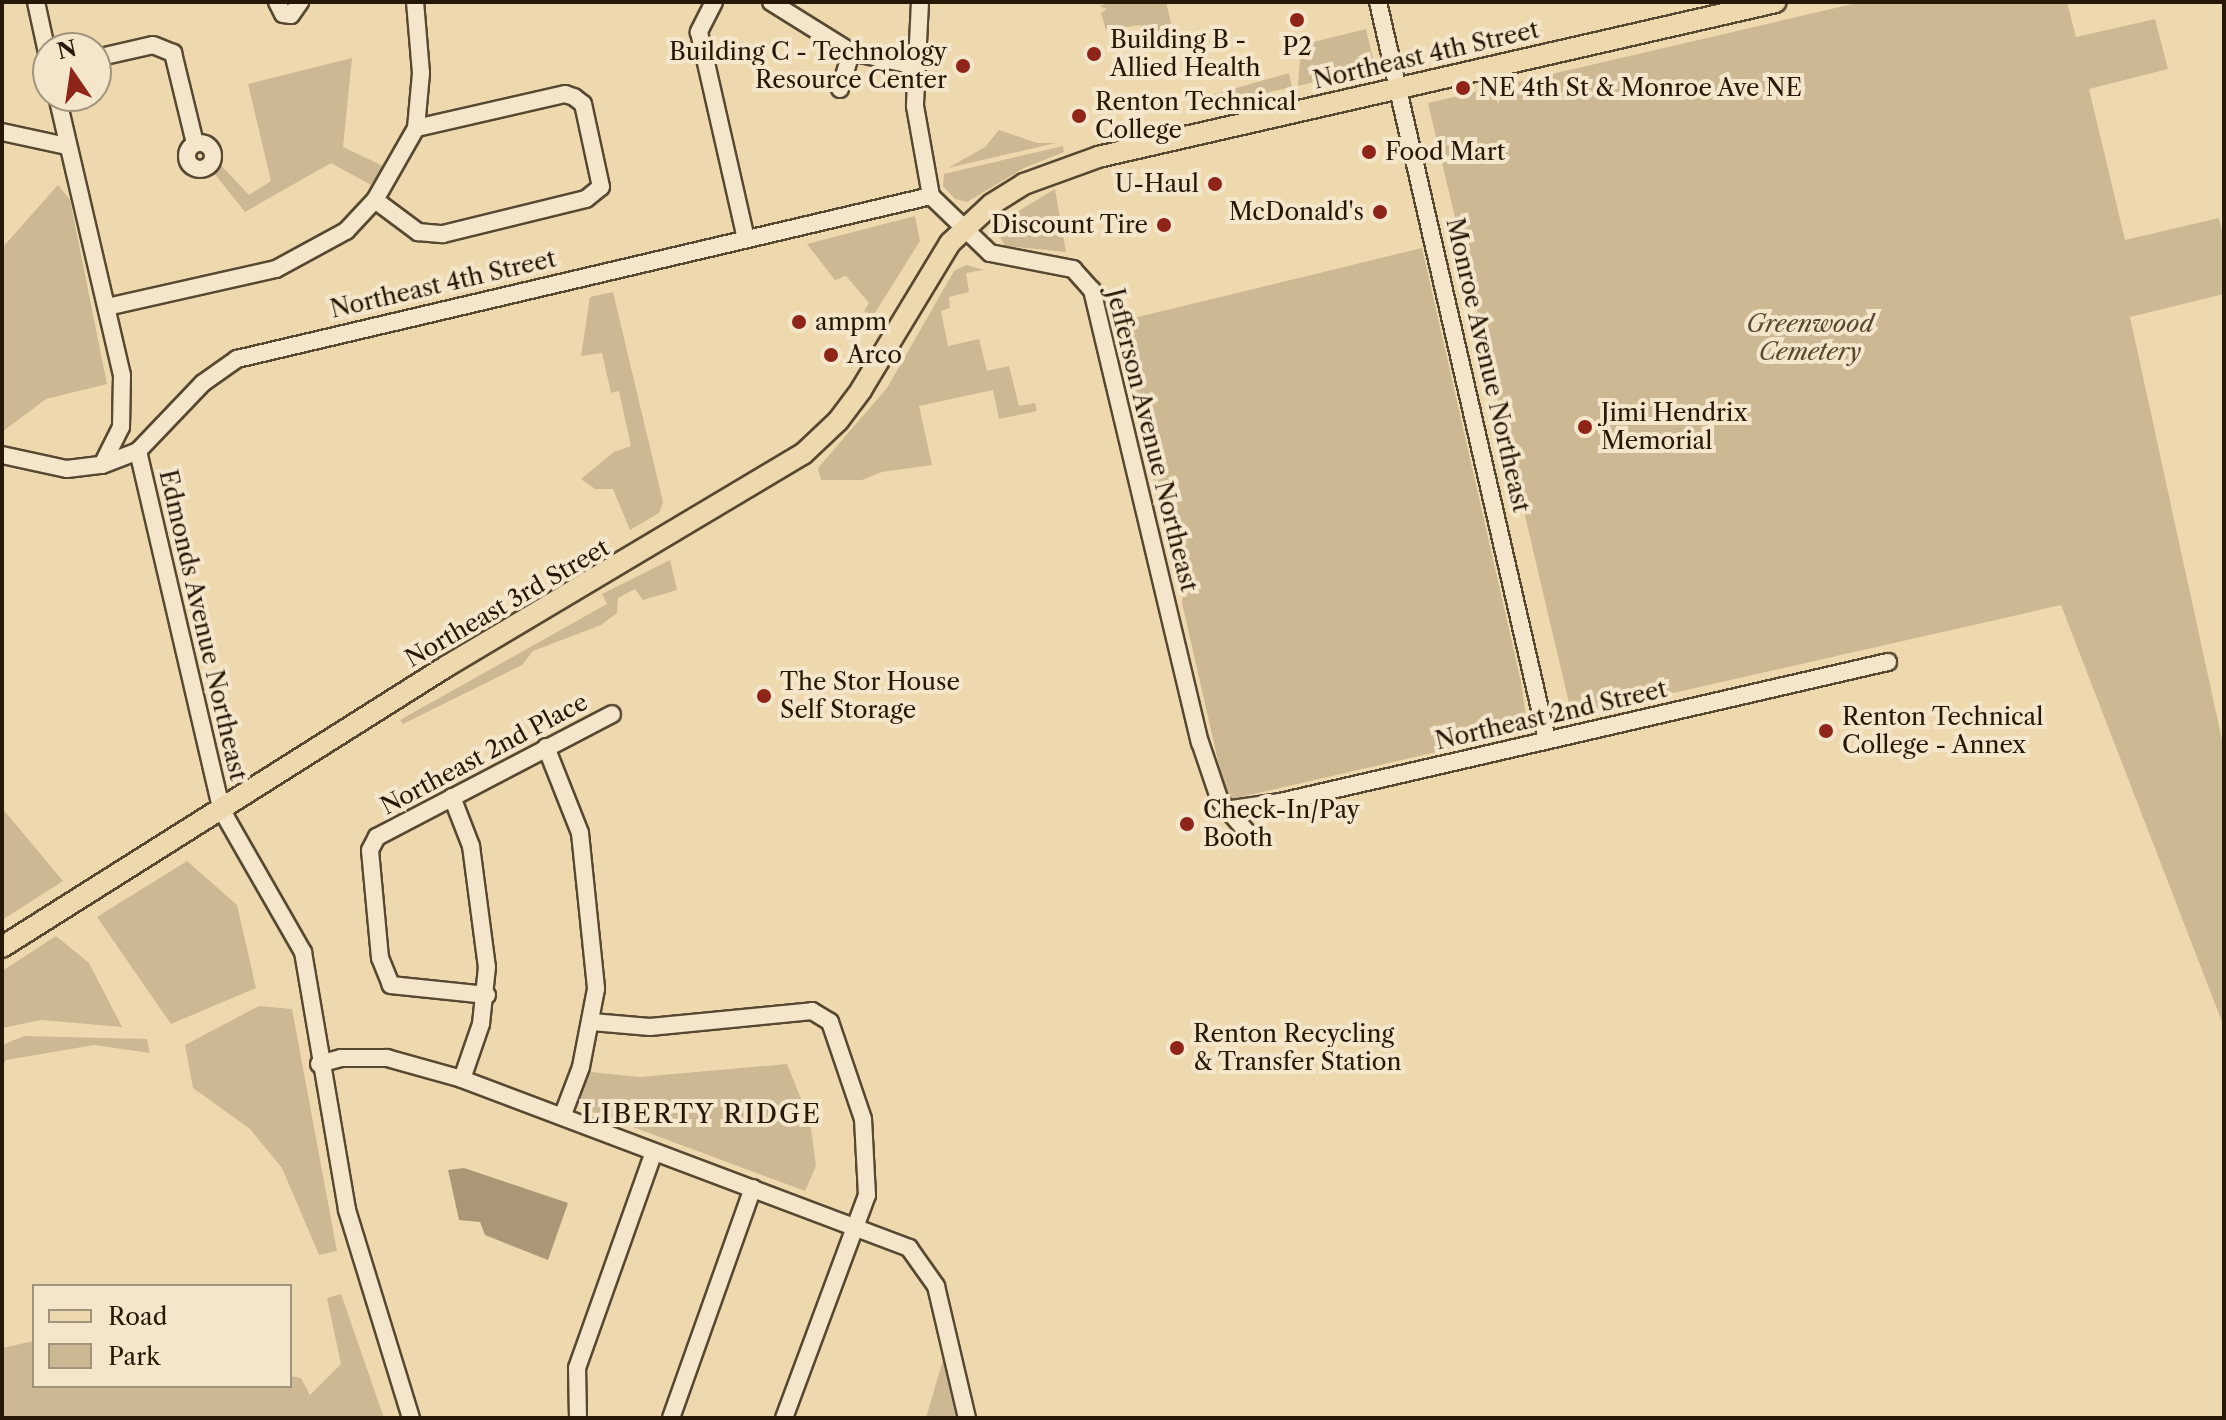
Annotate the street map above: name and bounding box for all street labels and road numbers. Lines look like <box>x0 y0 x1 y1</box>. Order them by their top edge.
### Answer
street label: Northeast 4th Street <box>1310 15 1542 95</box>
street label: Monroe Avenue Northeast <box>1440 215 1536 515</box>
street label: Northeast 4th Street <box>327 244 559 324</box>
street label: Jefferson Avenue Northeast <box>1100 285 1204 595</box>
street label: Edmonds Avenue Northeast <box>153 466 253 784</box>
street label: Northeast 3rd Street <box>400 533 614 673</box>
street label: Northeast 2nd Street <box>1432 674 1670 756</box>
street label: Northeast 2nd Place <box>376 687 592 821</box>

